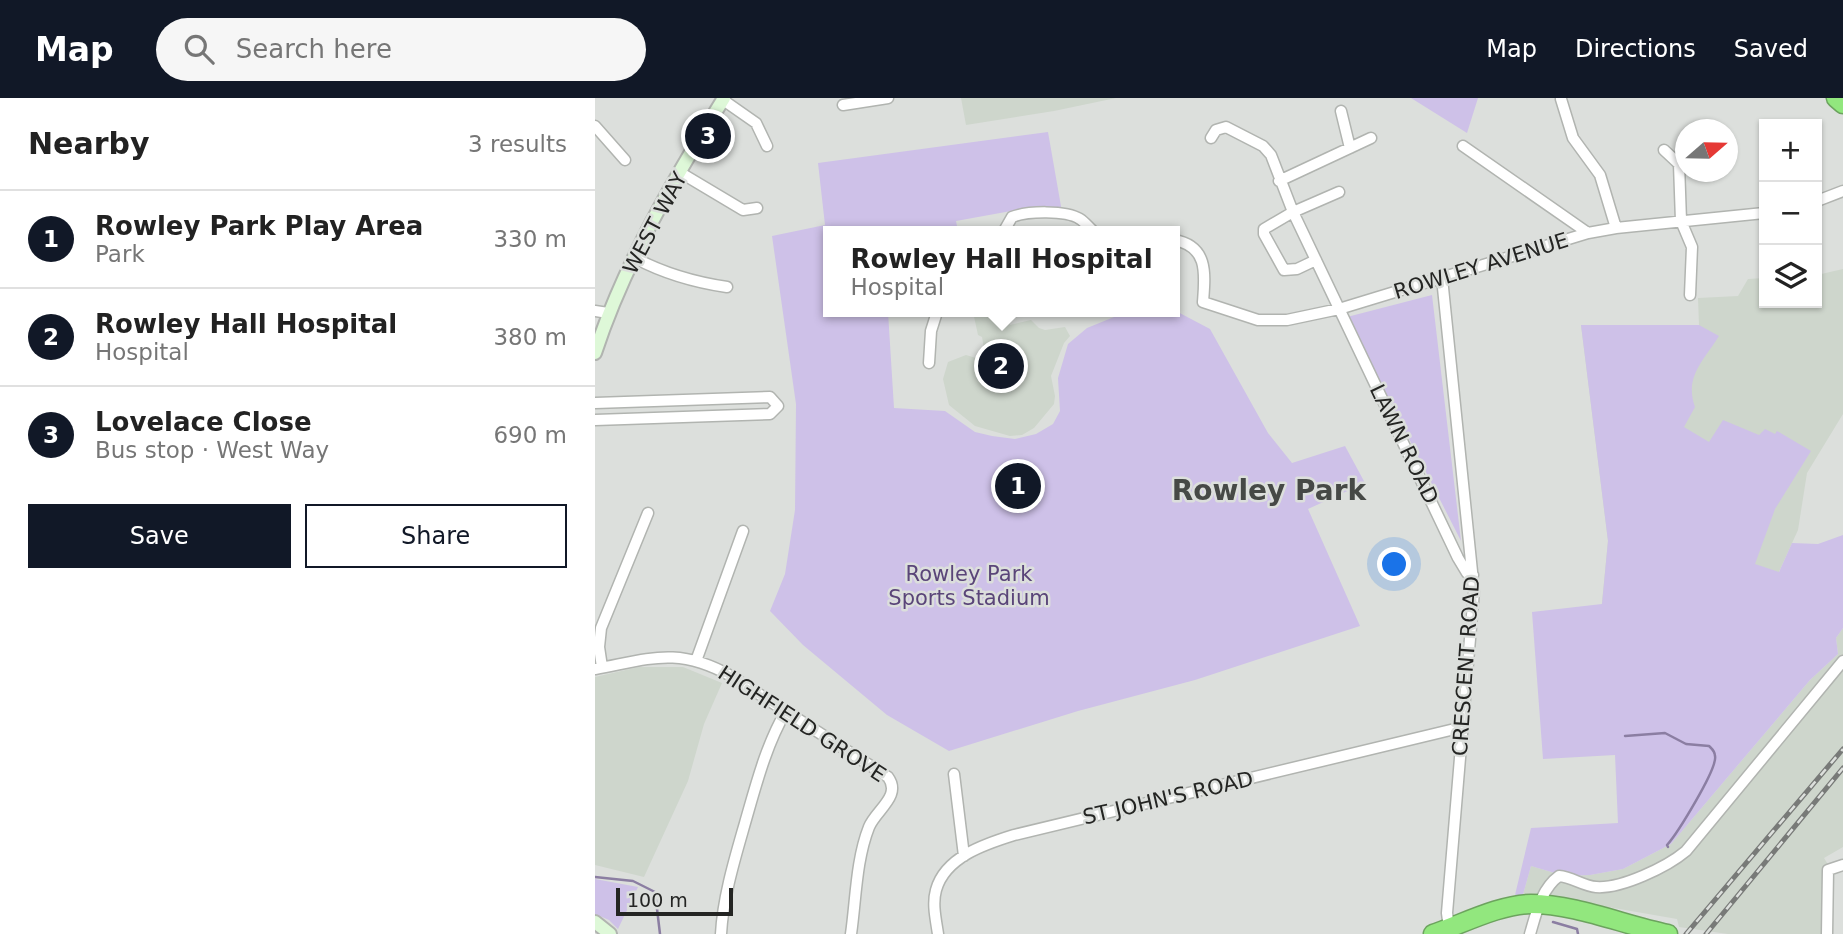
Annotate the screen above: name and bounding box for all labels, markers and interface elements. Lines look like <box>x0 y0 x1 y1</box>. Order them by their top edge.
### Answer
search box <box>156 18 646 81</box>
text: Map <box>35 30 114 69</box>
icon: search <box>180 30 218 68</box>
text: Search here <box>236 34 392 64</box>
text: Map <box>1486 35 1537 63</box>
text: Directions <box>1575 35 1696 63</box>
text: Saved <box>1734 35 1808 63</box>
pin: 3 <box>685 110 731 162</box>
north arrow <box>1675 119 1738 182</box>
map controls <box>1759 119 1822 308</box>
button: + <box>1759 119 1822 182</box>
text: Nearby <box>28 126 150 161</box>
text: 3 results <box>468 131 567 157</box>
street label: WEST WAY <box>618 168 692 278</box>
button: − <box>1759 182 1822 245</box>
text: Rowley Park Play Area <box>95 211 423 241</box>
text: 1 <box>43 226 59 252</box>
text: 330 m <box>493 226 567 252</box>
popup <box>823 226 1180 317</box>
street label: ROWLEY AVENUE <box>1391 228 1571 304</box>
text: Park <box>95 241 145 267</box>
text: Rowley Hall Hospital <box>850 244 1153 274</box>
button: layers <box>1759 245 1822 308</box>
text: Hospital <box>850 274 944 300</box>
text: Rowley Hall Hospital <box>95 309 397 339</box>
text: 2 <box>43 324 59 350</box>
text: 380 m <box>493 324 567 350</box>
text: Hospital <box>95 339 189 365</box>
pin: 2 <box>978 340 1024 392</box>
street label: LAWN ROAD <box>1365 380 1443 508</box>
text: Lovelace Close <box>95 407 312 437</box>
text: 3 <box>43 422 59 448</box>
text: 690 m <box>493 422 567 448</box>
text: Bus stop · West Way <box>95 437 329 463</box>
pin: 1 <box>995 460 1041 512</box>
district label: Rowley Park <box>1172 474 1368 507</box>
button: Save <box>28 504 291 568</box>
button: Share <box>305 504 567 568</box>
your location <box>1377 547 1411 581</box>
park label: Rowley Park Sports Stadium <box>888 562 1050 610</box>
street label: CRESCENT ROAD <box>1448 575 1484 757</box>
street label: HIGHFIELD GROVE <box>714 661 890 787</box>
street label: ST JOHN'S ROAD <box>1080 767 1256 829</box>
scale bar <box>616 885 733 917</box>
text: 100 m <box>627 889 688 911</box>

